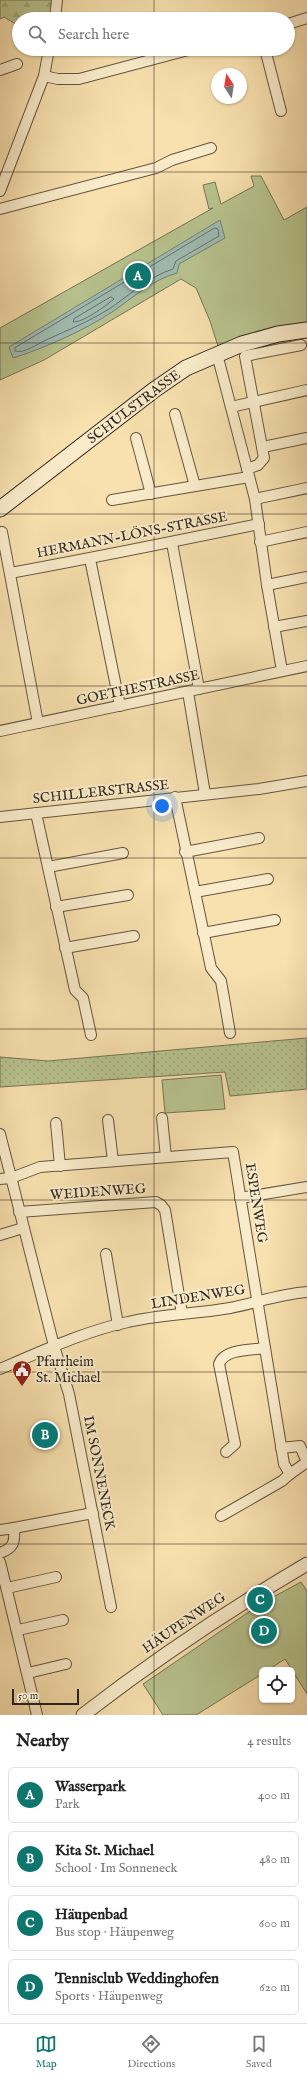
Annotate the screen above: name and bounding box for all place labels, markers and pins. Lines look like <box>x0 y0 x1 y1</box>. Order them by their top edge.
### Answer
pin: A <box>125 261 151 291</box>
place label: Pfarrheim St. Michael <box>36 1353 101 1387</box>
public building icon: Pfarrheim St. Michael <box>11 1359 33 1387</box>
pin: B <box>32 1420 58 1450</box>
pin: C <box>247 1585 273 1615</box>
pin: D <box>251 1616 277 1646</box>

